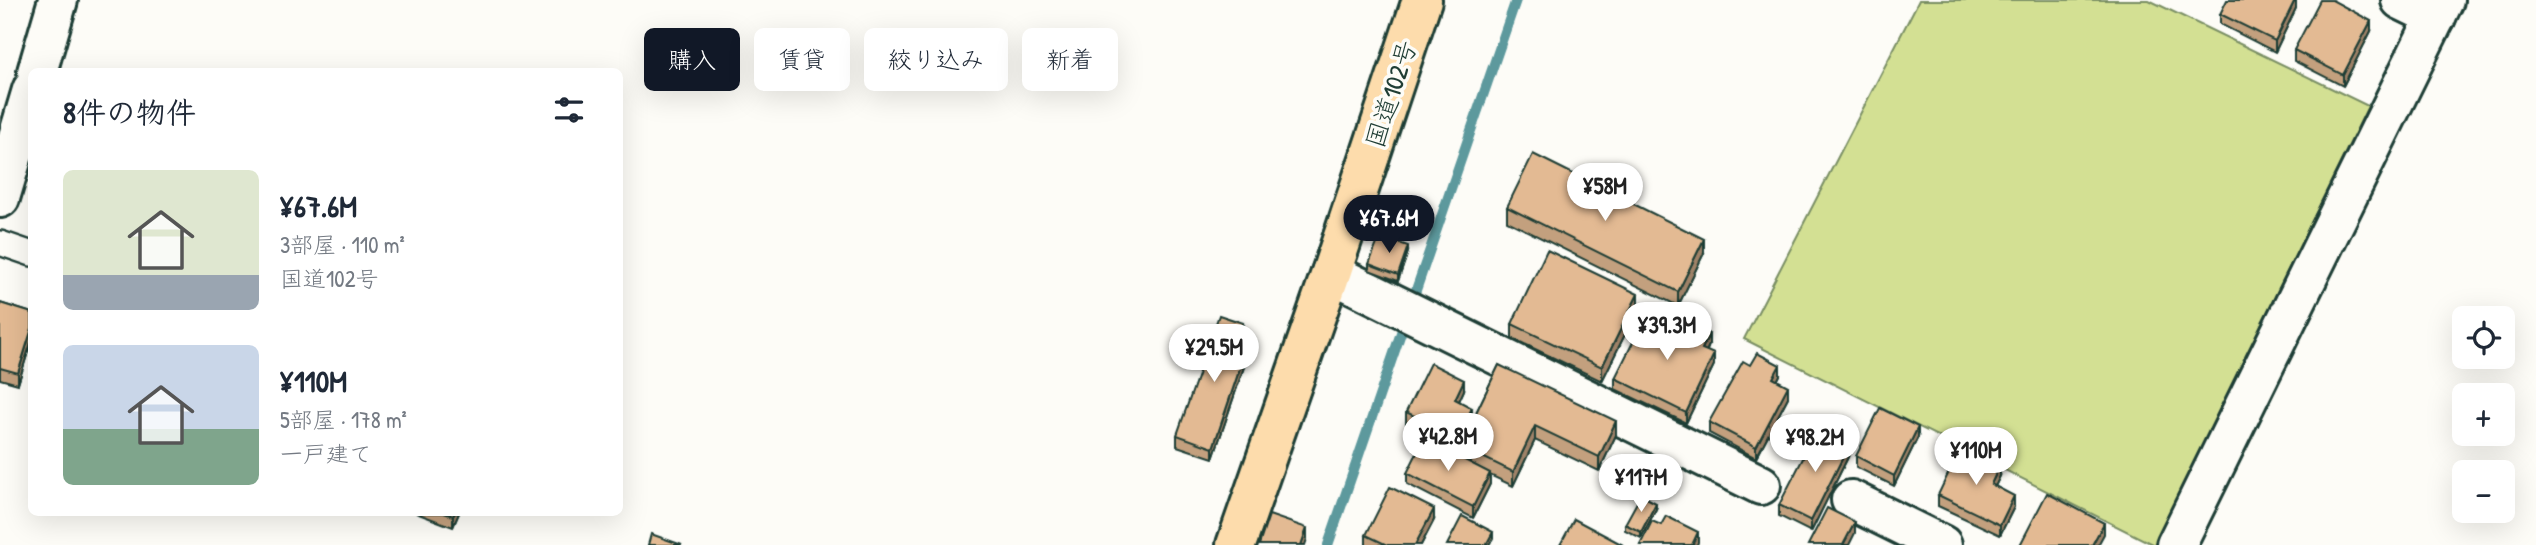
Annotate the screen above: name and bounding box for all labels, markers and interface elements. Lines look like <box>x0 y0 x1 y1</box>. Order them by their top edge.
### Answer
chip: 購入 <box>644 28 740 91</box>
chip: 賃貸 <box>754 28 850 91</box>
chip: 絞り込み <box>864 28 1008 91</box>
chip: 新着 <box>1022 28 1118 91</box>
street label: 国道102号 <box>1357 36 1424 152</box>
icon: filters <box>550 91 588 129</box>
text: 8件の物件 <box>63 92 196 132</box>
pin: ¥58M <box>1564 164 1646 223</box>
text: ¥58M <box>1583 170 1627 201</box>
text: ¥67.6M <box>280 186 357 226</box>
pin: ¥67.6M <box>1332 196 1446 255</box>
icon: home <box>119 198 203 282</box>
text: ¥67.6M <box>1359 202 1419 233</box>
text: 3部屋 · 110 m² <box>280 229 405 260</box>
text: 国道102号 <box>280 263 378 294</box>
pin: ¥39.3M <box>1610 302 1724 362</box>
map controls <box>2452 306 2515 523</box>
button: locate <box>2452 306 2515 369</box>
text: ¥39.3M <box>1638 309 1696 340</box>
pin: ¥29.5M <box>1157 324 1271 384</box>
text: ¥29.5M <box>1185 331 1243 362</box>
text: ¥110M <box>280 361 347 401</box>
icon: home <box>119 373 203 457</box>
button: + <box>2452 383 2515 446</box>
text: 5部屋 · 178 m² <box>280 404 407 435</box>
pin: ¥42.8M <box>1391 414 1505 473</box>
pin: ¥98.2M <box>1758 414 1872 474</box>
text: ¥42.8M <box>1419 420 1477 451</box>
text: ¥98.2M <box>1786 421 1844 452</box>
pin: ¥110M <box>1927 428 2025 487</box>
text: ¥110M <box>1950 434 2002 465</box>
text: 一戸建て <box>280 438 372 469</box>
pin: ¥117M <box>1592 454 1690 514</box>
button: − <box>2452 460 2515 523</box>
text: ¥117M <box>1615 461 1667 492</box>

